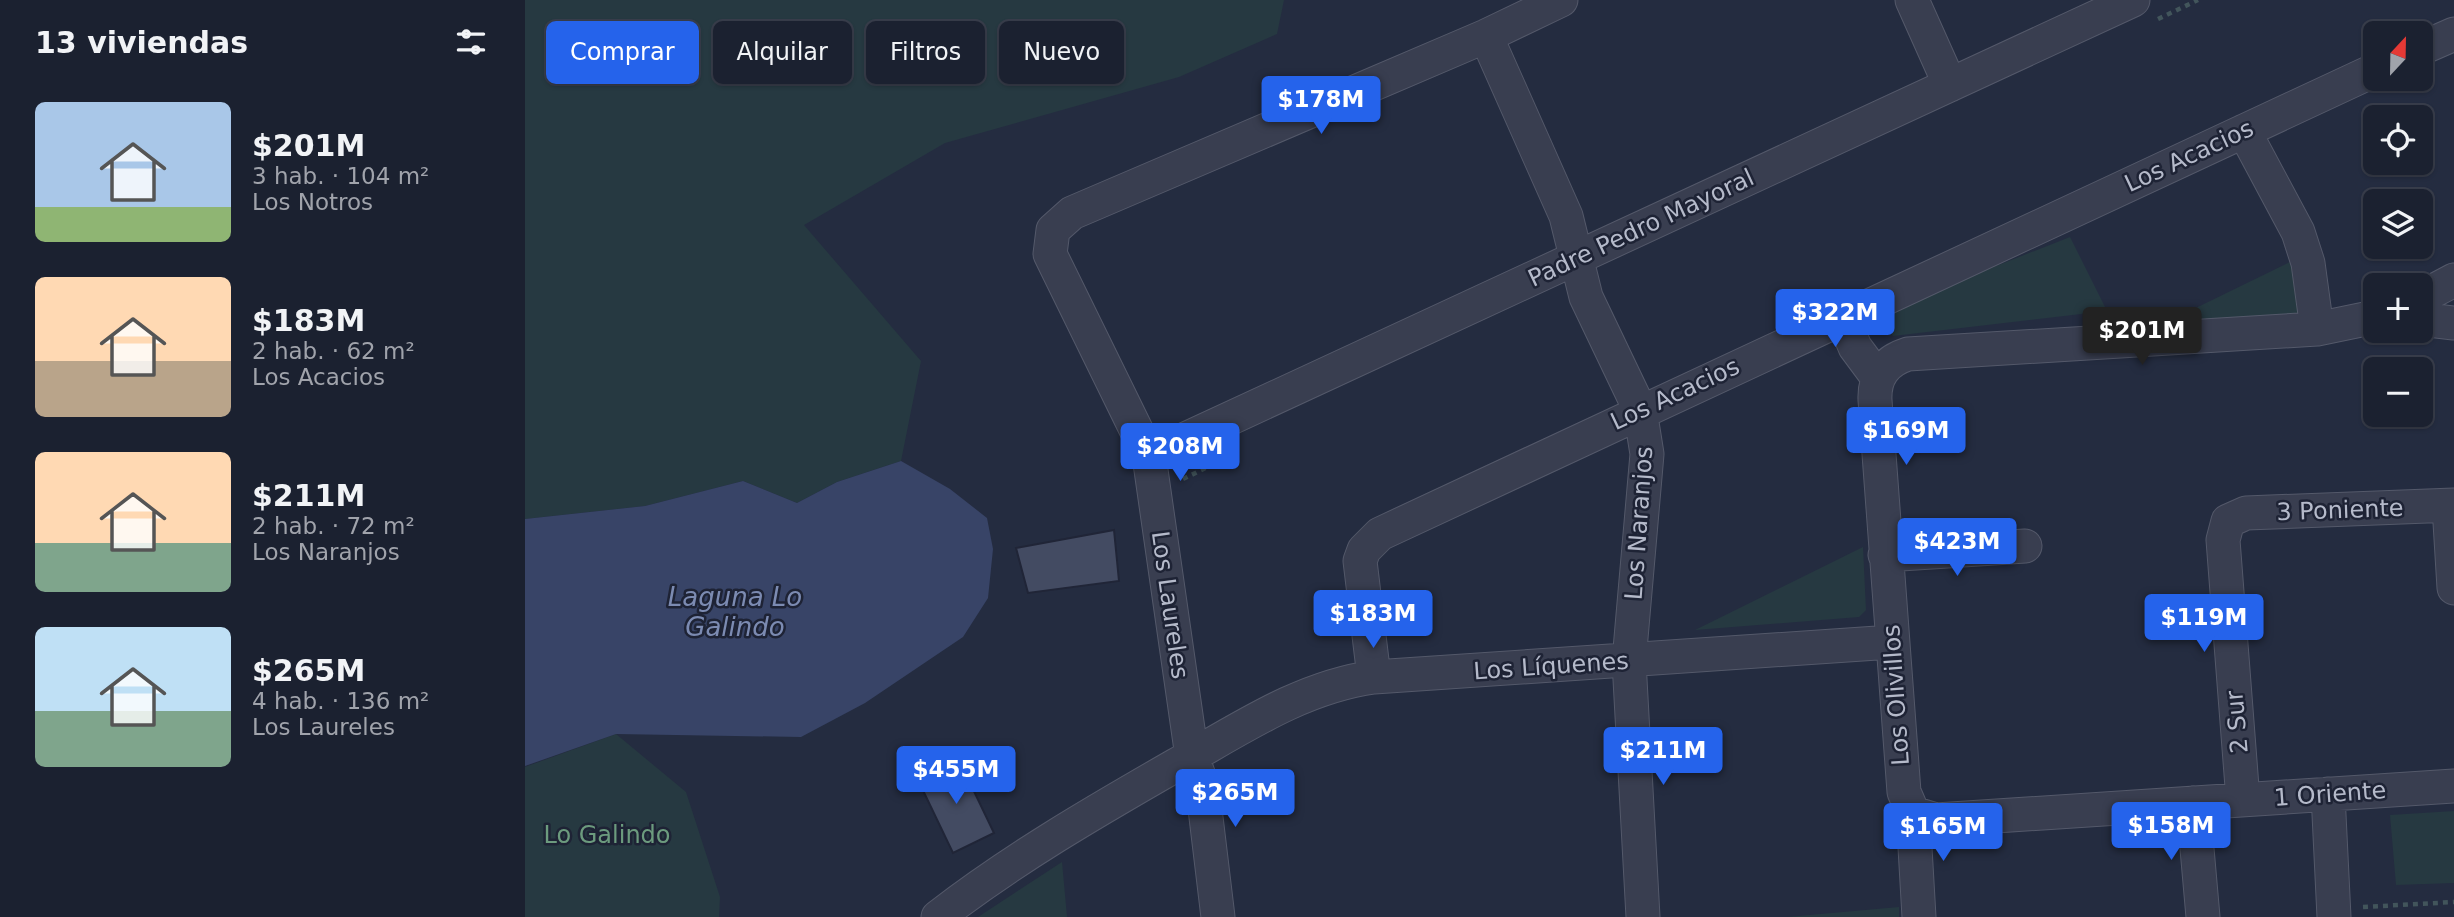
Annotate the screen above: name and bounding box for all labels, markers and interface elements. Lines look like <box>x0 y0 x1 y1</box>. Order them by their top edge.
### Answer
chip: Comprar <box>546 21 699 84</box>
chip: Alquilar <box>713 21 852 84</box>
chip: Filtros <box>866 21 985 84</box>
chip: Nuevo <box>999 21 1124 84</box>
north arrow <box>2363 21 2433 91</box>
map controls <box>2363 21 2433 427</box>
icon: filters <box>452 23 490 61</box>
text: 13 viviendas <box>35 25 248 60</box>
pin: $178M <box>1272 76 1370 136</box>
text: $178M <box>1278 86 1364 112</box>
button: locate <box>2363 105 2433 175</box>
street label: Los Acacios <box>2120 114 2258 198</box>
text: $201M <box>252 128 365 163</box>
icon: home <box>91 130 175 214</box>
text: 3 hab. · 104 m² <box>252 163 429 189</box>
street label: Padre Pedro Mayoral <box>1524 163 1758 293</box>
text: Los Notros <box>252 189 373 215</box>
button: layers <box>2363 189 2433 259</box>
button: + <box>2363 273 2433 343</box>
pin: $322M <box>1786 290 1884 349</box>
text: $322M <box>1792 299 1878 325</box>
text: $183M <box>252 303 365 338</box>
icon: home <box>91 305 175 389</box>
pin: $201M <box>2093 308 2191 367</box>
text: $201M <box>2099 317 2185 343</box>
text: 2 hab. · 62 m² <box>252 338 415 364</box>
street label: Los Acacios <box>1606 352 1744 436</box>
button: − <box>2363 357 2433 427</box>
text: Los Acacios <box>252 364 385 390</box>
pin: $169M <box>1857 407 1955 467</box>
text: $169M <box>1863 417 1949 443</box>
pin: $208M <box>1131 424 1229 483</box>
text: $208M <box>1137 433 1223 459</box>
street label: Los Naranjos <box>1620 445 1658 601</box>
text: $211M <box>252 478 365 513</box>
icon: home <box>91 480 175 564</box>
street label: 3 Poniente <box>2276 494 2404 526</box>
text: 2 hab. · 72 m² <box>252 513 415 539</box>
pin: $423M <box>1908 518 2006 578</box>
text: $423M <box>1914 528 2000 554</box>
street label: Los Laureles <box>1146 529 1194 681</box>
text: Los Naranjos <box>252 539 400 565</box>
water label: Laguna Lo Galindo <box>668 582 802 642</box>
pin: $183M <box>1324 590 1422 650</box>
pin: $119M <box>2155 594 2253 654</box>
text: $183M <box>1330 600 1416 626</box>
text: $119M <box>2161 604 2247 630</box>
street label: Los Olivillos <box>1877 624 1915 766</box>
street label: Los Líquenes <box>1472 647 1630 685</box>
text: $265M <box>252 653 365 688</box>
icon: home <box>91 655 175 739</box>
text: 4 hab. · 136 m² <box>252 688 429 714</box>
street label: 2 Sur <box>2220 689 2254 755</box>
text: Los Laureles <box>252 714 395 740</box>
pin: $211M <box>1614 728 1712 787</box>
text: $211M <box>1620 737 1706 763</box>
pin: $455M <box>907 746 1005 806</box>
text: $455M <box>913 756 999 782</box>
pin: $265M <box>1186 770 1284 829</box>
street label: 1 Oriente <box>2273 776 2387 812</box>
text: $265M <box>1192 779 1278 805</box>
pin: $158M <box>2122 802 2220 862</box>
pin: $165M <box>1894 804 1992 863</box>
text: $158M <box>2128 812 2214 838</box>
text: $165M <box>1900 813 1986 839</box>
park label: Lo Galindo <box>543 821 671 849</box>

